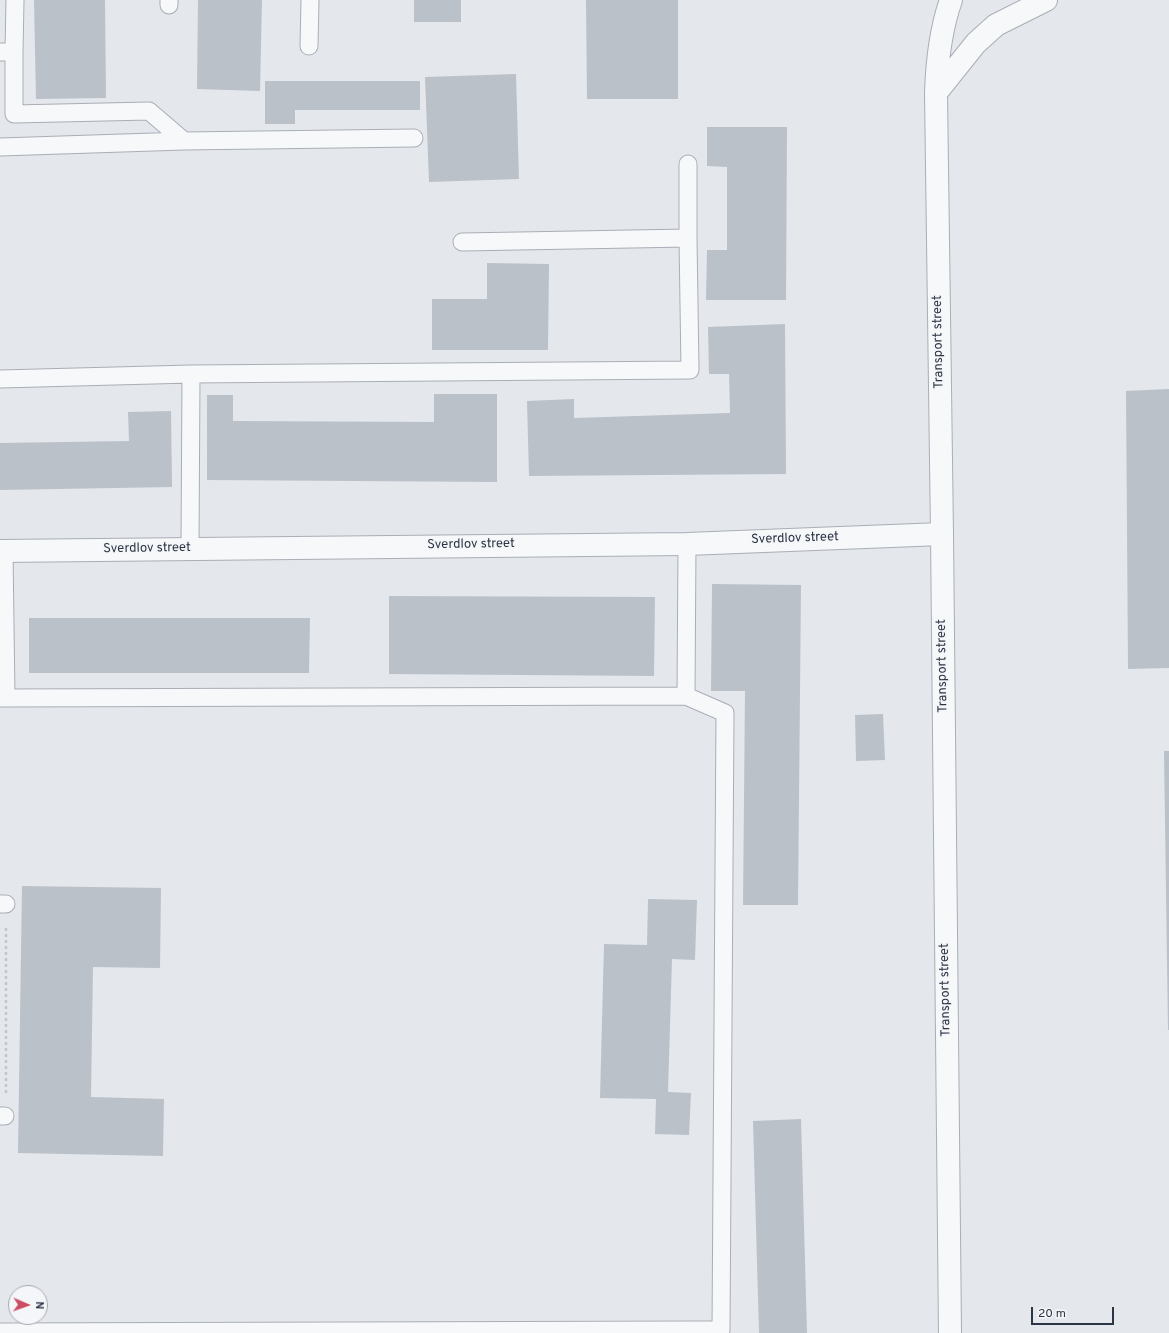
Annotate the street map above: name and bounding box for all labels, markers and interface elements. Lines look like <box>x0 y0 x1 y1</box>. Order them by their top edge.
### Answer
street label: Transport street <box>930 295 948 389</box>
street label: Sverdlov street <box>751 530 839 548</box>
street label: Sverdlov street <box>427 536 515 554</box>
street label: Sverdlov street <box>103 540 191 558</box>
street label: Transport street <box>934 619 952 713</box>
street label: Transport street <box>937 943 955 1037</box>
north arrow <box>8 1285 48 1325</box>
scale bar <box>1033 1299 1116 1325</box>
text: N <box>32 1301 46 1310</box>
text: 20 m <box>1038 1306 1066 1322</box>

